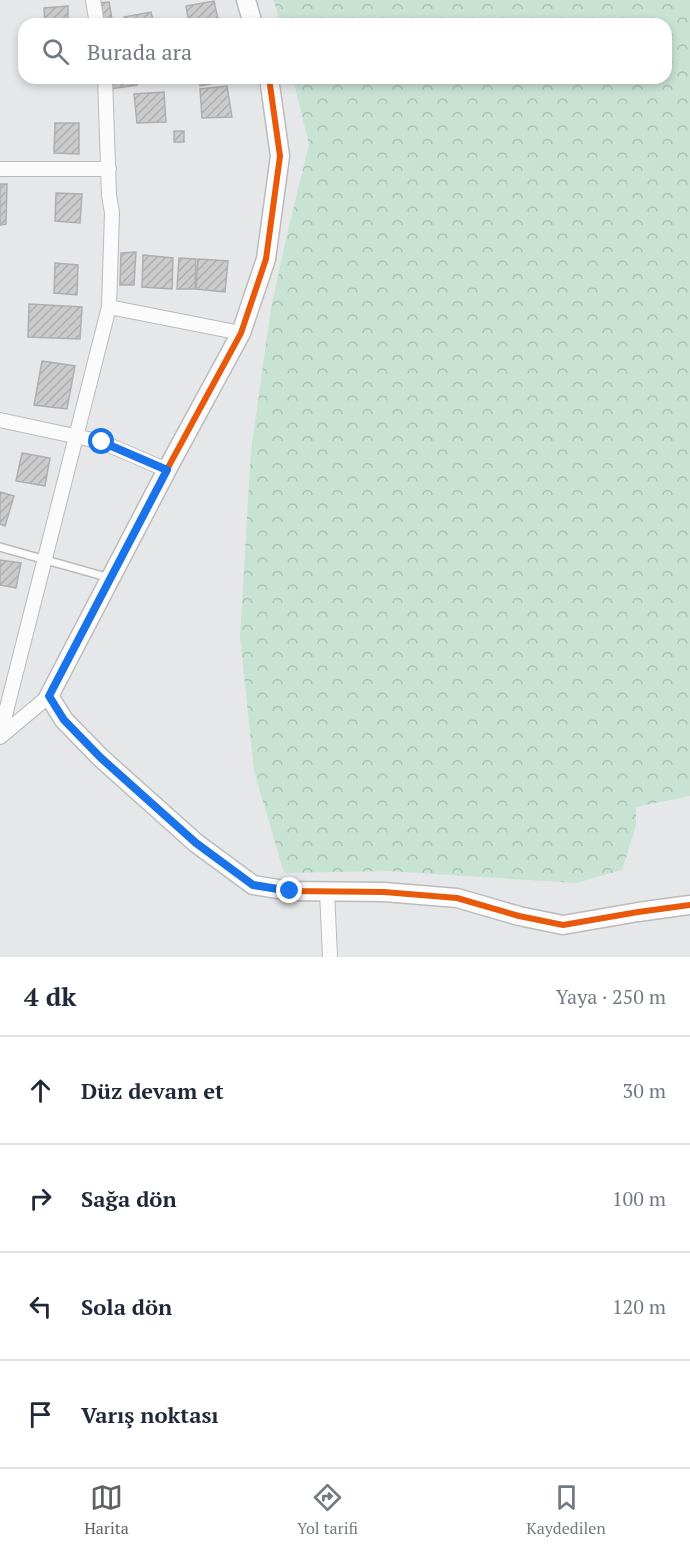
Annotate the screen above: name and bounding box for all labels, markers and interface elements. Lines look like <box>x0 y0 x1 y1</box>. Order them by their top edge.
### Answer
search box <box>18 18 672 84</box>
icon: search <box>39 35 72 68</box>
text: Burada ara <box>87 37 192 66</box>
route start <box>88 428 114 454</box>
route end <box>276 877 302 903</box>
text: 4 dk <box>24 979 76 1013</box>
text: Yaya · 250 m <box>556 983 666 1010</box>
icon: ahead <box>24 1074 57 1107</box>
text: Düz devam et <box>81 1076 224 1105</box>
text: 30 m <box>623 1077 666 1104</box>
icon: right <box>24 1182 57 1215</box>
text: Sağa dön <box>81 1184 177 1213</box>
text: 100 m <box>612 1185 666 1212</box>
icon: left <box>24 1290 57 1323</box>
text: Sola dön <box>81 1292 172 1321</box>
text: 120 m <box>612 1293 666 1320</box>
icon: arrive <box>24 1398 57 1431</box>
text: Varış noktası <box>81 1400 219 1429</box>
tab: Harita <box>84 1481 129 1539</box>
tab: Yol tarifi <box>297 1481 358 1539</box>
tab: Kaydedilen <box>526 1481 606 1539</box>

